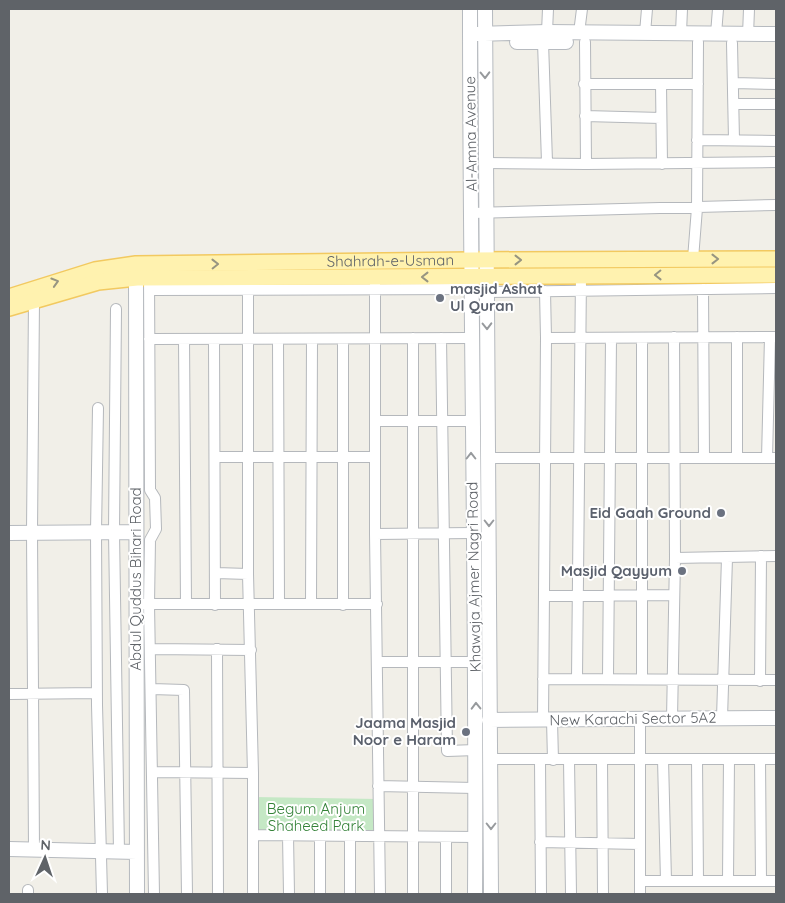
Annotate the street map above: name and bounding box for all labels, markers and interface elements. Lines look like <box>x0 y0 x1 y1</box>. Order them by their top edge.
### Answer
one-way arrow <box>480 72 490 79</box>
street label: Al-Amna Avenue <box>460 76 481 192</box>
street label: Shahrah-e-Usman <box>327 250 454 271</box>
one-way arrow <box>712 254 720 264</box>
one-way arrow <box>514 255 522 265</box>
one-way arrow <box>212 259 220 269</box>
one-way arrow <box>653 270 661 280</box>
one-way arrow <box>421 272 428 282</box>
one-way arrow <box>51 278 59 288</box>
place label: masjid Ashat Ul Quran <box>450 279 543 315</box>
marker: masjid Ashat Ul Quran <box>434 292 446 304</box>
one-way arrow <box>482 322 492 330</box>
one-way arrow <box>466 451 477 459</box>
street label: Khawaja Ajmer Nagri Road <box>462 481 485 673</box>
street label: Abdul Quddus Bihari Road <box>126 487 145 671</box>
place label: Eid Gaah Ground <box>589 503 711 522</box>
marker: Eid Gaah Ground <box>715 507 727 519</box>
one-way arrow <box>484 520 494 528</box>
place label: Masjid Qayyum <box>561 561 672 580</box>
marker: Masjid Qayyum <box>676 565 688 577</box>
one-way arrow <box>471 701 481 709</box>
street label: New Karachi Sector 5A2 <box>549 708 717 729</box>
place label: Jaama Masjid Noor e Haram <box>353 713 456 749</box>
marker: Jaama Masjid Noor e Haram <box>460 726 472 738</box>
park label: Begum Anjum Shaheed Park <box>267 799 365 835</box>
one-way arrow <box>486 822 496 830</box>
north arrow <box>20 833 70 883</box>
text: N <box>40 836 51 854</box>

